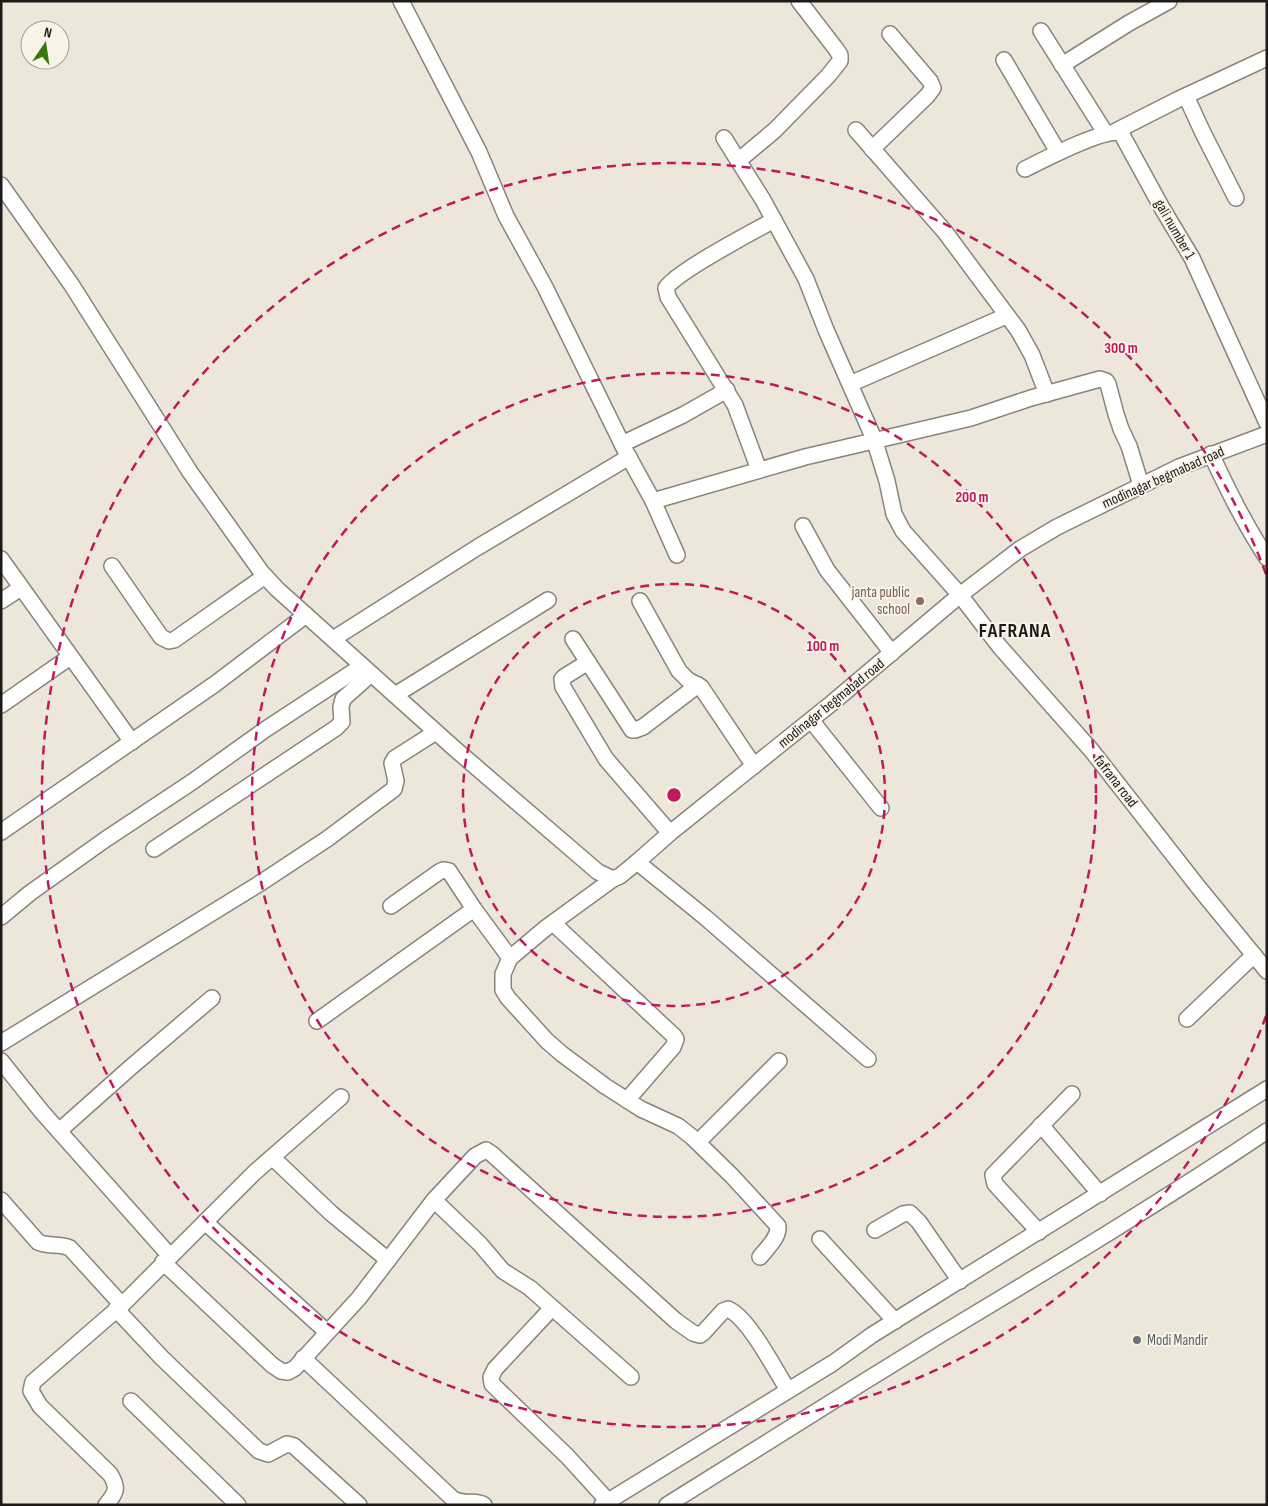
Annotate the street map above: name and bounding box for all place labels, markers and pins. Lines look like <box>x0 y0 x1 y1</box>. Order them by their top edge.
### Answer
place label: janta public school <box>851 583 910 619</box>
marker: janta public school <box>914 595 926 607</box>
centre of rings <box>665 786 683 804</box>
place label: Modi Mandir <box>1147 1331 1209 1350</box>
marker: Modi Mandir <box>1131 1334 1143 1346</box>

